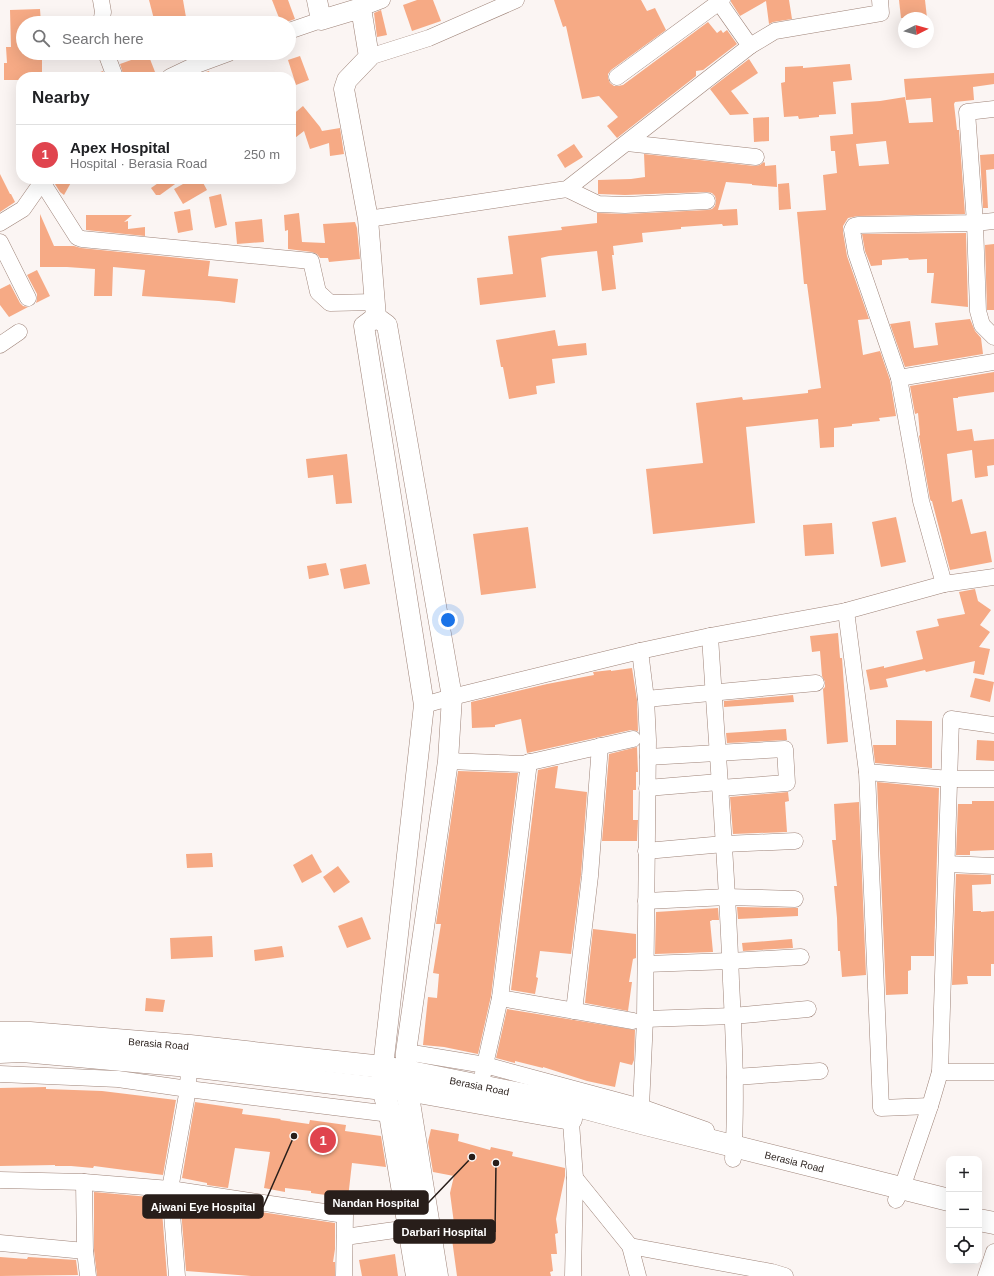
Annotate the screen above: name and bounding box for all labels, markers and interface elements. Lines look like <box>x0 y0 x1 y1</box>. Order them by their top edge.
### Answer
north arrow <box>898 12 934 48</box>
search box <box>16 16 296 60</box>
icon: search <box>30 27 52 49</box>
text: Search here <box>62 30 144 47</box>
text: Nearby <box>32 88 90 107</box>
text: Apex Hospital <box>70 139 170 156</box>
text: 1 <box>41 147 49 162</box>
text: 250 m <box>244 147 280 162</box>
text: Hospital · Berasia Road <box>70 156 207 171</box>
your location <box>438 610 458 630</box>
street label: Berasia Road <box>128 1036 189 1051</box>
street label: Berasia Road <box>449 1074 510 1097</box>
pin: 1 <box>310 1125 336 1155</box>
street label: Berasia Road <box>764 1149 825 1174</box>
map controls <box>946 1156 982 1264</box>
button: + <box>946 1156 982 1192</box>
callout: Nandan Hospital <box>325 1191 428 1214</box>
button: − <box>946 1192 982 1228</box>
callout: Ajwani Eye Hospital <box>143 1195 263 1218</box>
text: Nandan Hospital <box>333 1197 419 1209</box>
text: Ajwani Eye Hospital <box>151 1201 255 1213</box>
callout: Darbari Hospital <box>394 1220 495 1243</box>
text: Darbari Hospital <box>402 1226 486 1238</box>
button: locate <box>946 1228 982 1264</box>

